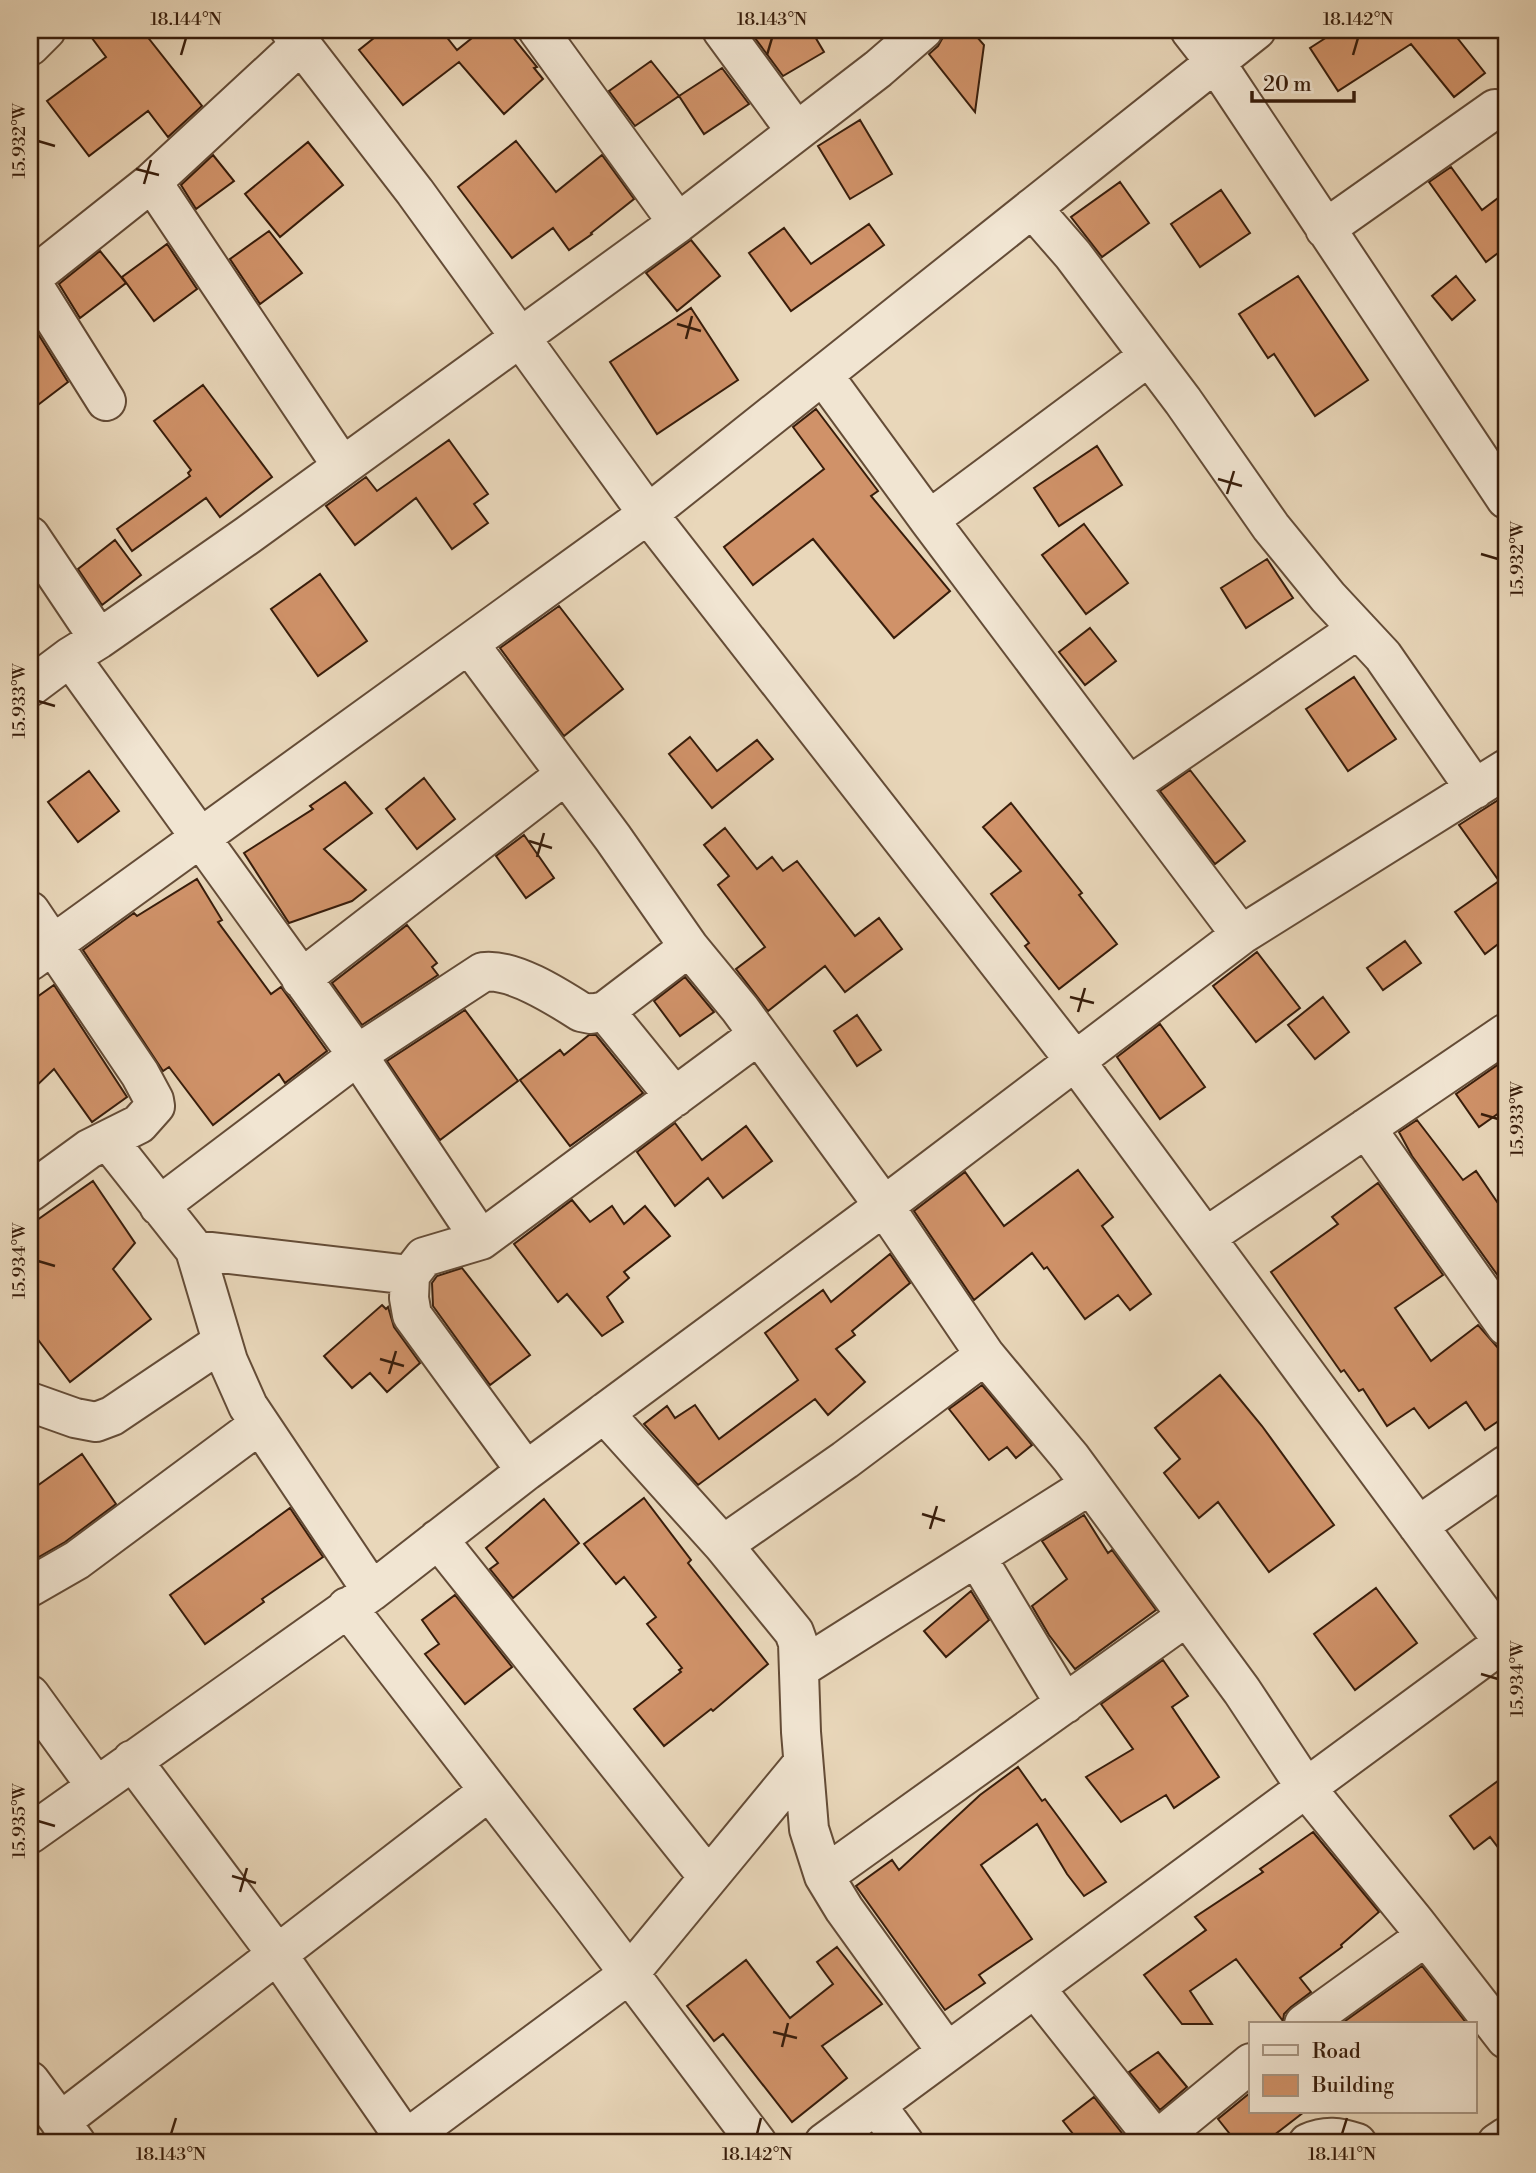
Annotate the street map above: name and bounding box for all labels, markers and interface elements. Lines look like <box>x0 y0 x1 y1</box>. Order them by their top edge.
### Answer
text: 18.144°N <box>150 8 222 31</box>
text: 18.143°N <box>737 8 808 31</box>
text: 18.142°N <box>1323 8 1394 31</box>
scale bar <box>1252 60 1354 104</box>
text: 20 m <box>1263 72 1312 98</box>
text: 15.932°W <box>8 102 31 179</box>
text: 15.932°W <box>1506 520 1529 597</box>
text: 15.933°W <box>8 663 31 739</box>
text: 15.933°W <box>1506 1081 1529 1157</box>
text: 15.934°W <box>8 1222 31 1299</box>
text: 15.934°W <box>1506 1640 1529 1717</box>
text: 15.935°W <box>8 1783 31 1859</box>
legend <box>1249 2022 1476 2114</box>
text: Road <box>1312 2039 1361 2065</box>
text: Building <box>1311 2073 1394 2099</box>
text: 18.143°N <box>136 2143 207 2166</box>
text: 18.142°N <box>722 2143 793 2166</box>
text: 18.141°N <box>1308 2143 1377 2166</box>

